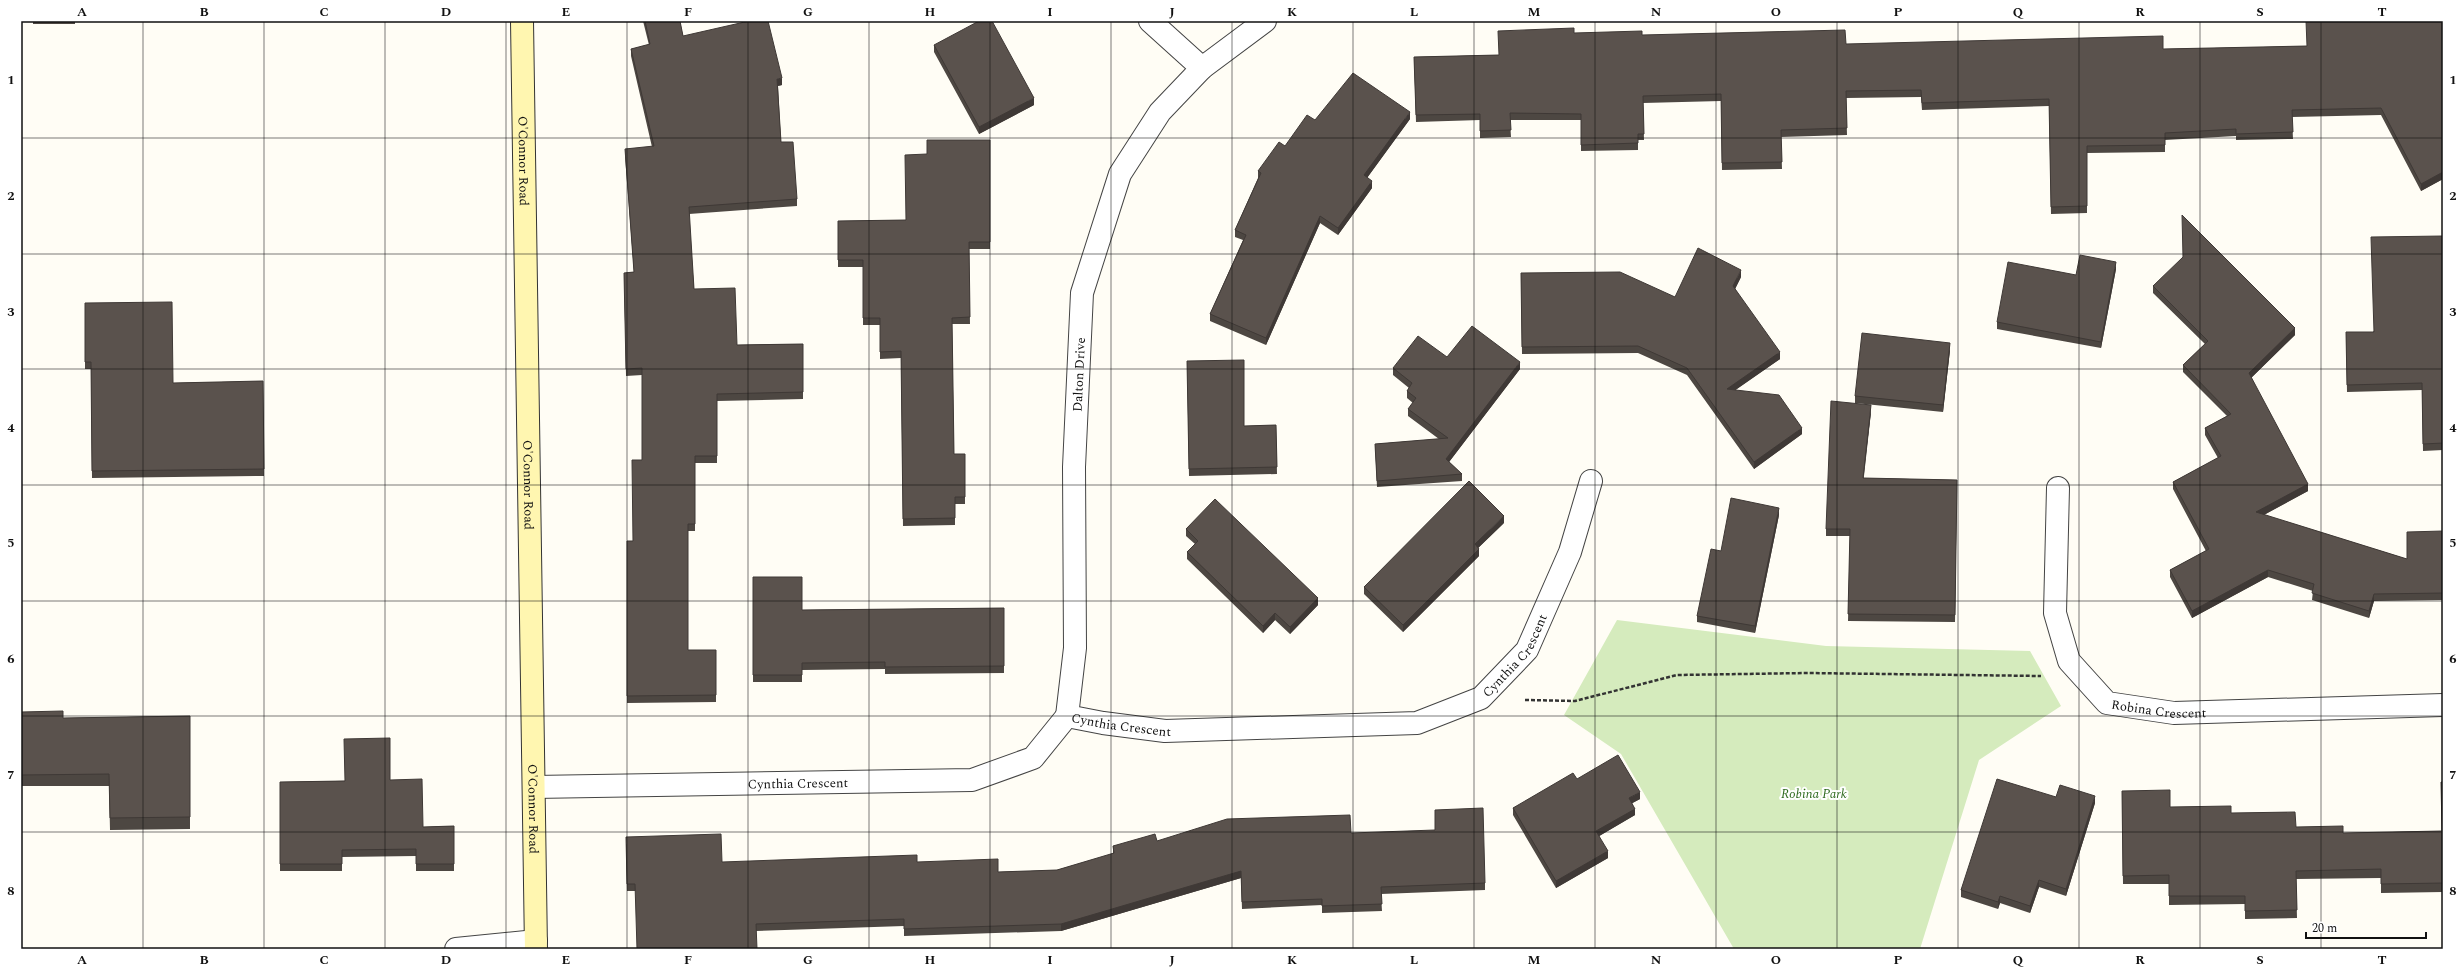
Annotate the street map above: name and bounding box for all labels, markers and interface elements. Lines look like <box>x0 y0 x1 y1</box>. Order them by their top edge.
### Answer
text: A <box>77 2 87 22</box>
text: B <box>199 2 209 22</box>
text: C <box>319 2 329 22</box>
text: D <box>441 2 451 22</box>
text: E <box>562 2 571 22</box>
text: F <box>684 2 692 22</box>
text: G <box>803 2 813 22</box>
text: H <box>925 2 936 22</box>
text: I <box>1047 2 1053 22</box>
text: J <box>1169 2 1175 22</box>
text: K <box>1287 2 1297 22</box>
text: L <box>1410 2 1418 22</box>
text: M <box>1528 2 1541 22</box>
text: N <box>1651 2 1662 22</box>
text: O <box>1771 2 1781 22</box>
text: P <box>1894 2 1903 22</box>
text: Q <box>2013 2 2024 22</box>
text: R <box>2135 2 2145 22</box>
text: S <box>2256 2 2264 22</box>
text: T <box>2377 2 2387 22</box>
text: 1 <box>7 70 15 90</box>
text: 1 <box>2449 70 2457 90</box>
street label: O'Connor Road <box>512 116 534 206</box>
text: 2 <box>7 186 15 206</box>
text: 2 <box>2449 186 2457 206</box>
text: 3 <box>7 302 15 322</box>
text: 3 <box>2449 302 2457 322</box>
street label: Dalton Drive <box>1068 337 1091 412</box>
text: 4 <box>7 418 15 438</box>
text: 4 <box>2449 418 2457 438</box>
street label: O'Connor Road <box>517 440 539 530</box>
text: 5 <box>7 533 15 553</box>
text: 5 <box>2449 533 2457 553</box>
street label: Cynthia Crescent <box>1478 611 1553 702</box>
text: 6 <box>7 649 15 669</box>
text: 6 <box>2449 649 2457 669</box>
street label: Robina Crescent <box>2110 695 2207 724</box>
street label: Cynthia Crescent <box>1070 708 1172 742</box>
street label: O'Connor Road <box>522 764 544 854</box>
text: 7 <box>7 765 15 785</box>
text: 7 <box>2449 765 2457 785</box>
street label: Cynthia Crescent <box>748 773 849 795</box>
park label: Robina Park <box>1781 784 1847 804</box>
text: 8 <box>7 881 15 901</box>
text: 8 <box>2449 881 2457 901</box>
scale bar <box>2306 914 2426 940</box>
text: 20 m <box>2312 919 2337 938</box>
text: A <box>77 950 87 970</box>
text: B <box>199 950 209 970</box>
text: C <box>319 950 329 970</box>
text: D <box>441 950 451 970</box>
text: E <box>562 950 571 970</box>
text: F <box>684 950 692 970</box>
text: G <box>803 950 813 970</box>
text: H <box>925 950 936 970</box>
text: I <box>1047 950 1053 970</box>
text: J <box>1169 950 1175 970</box>
text: K <box>1287 950 1297 970</box>
text: L <box>1410 950 1418 970</box>
text: M <box>1528 950 1541 970</box>
text: N <box>1651 950 1662 970</box>
text: O <box>1771 950 1781 970</box>
text: P <box>1894 950 1903 970</box>
text: Q <box>2013 950 2024 970</box>
text: R <box>2135 950 2145 970</box>
text: S <box>2256 950 2264 970</box>
text: T <box>2377 950 2387 970</box>

